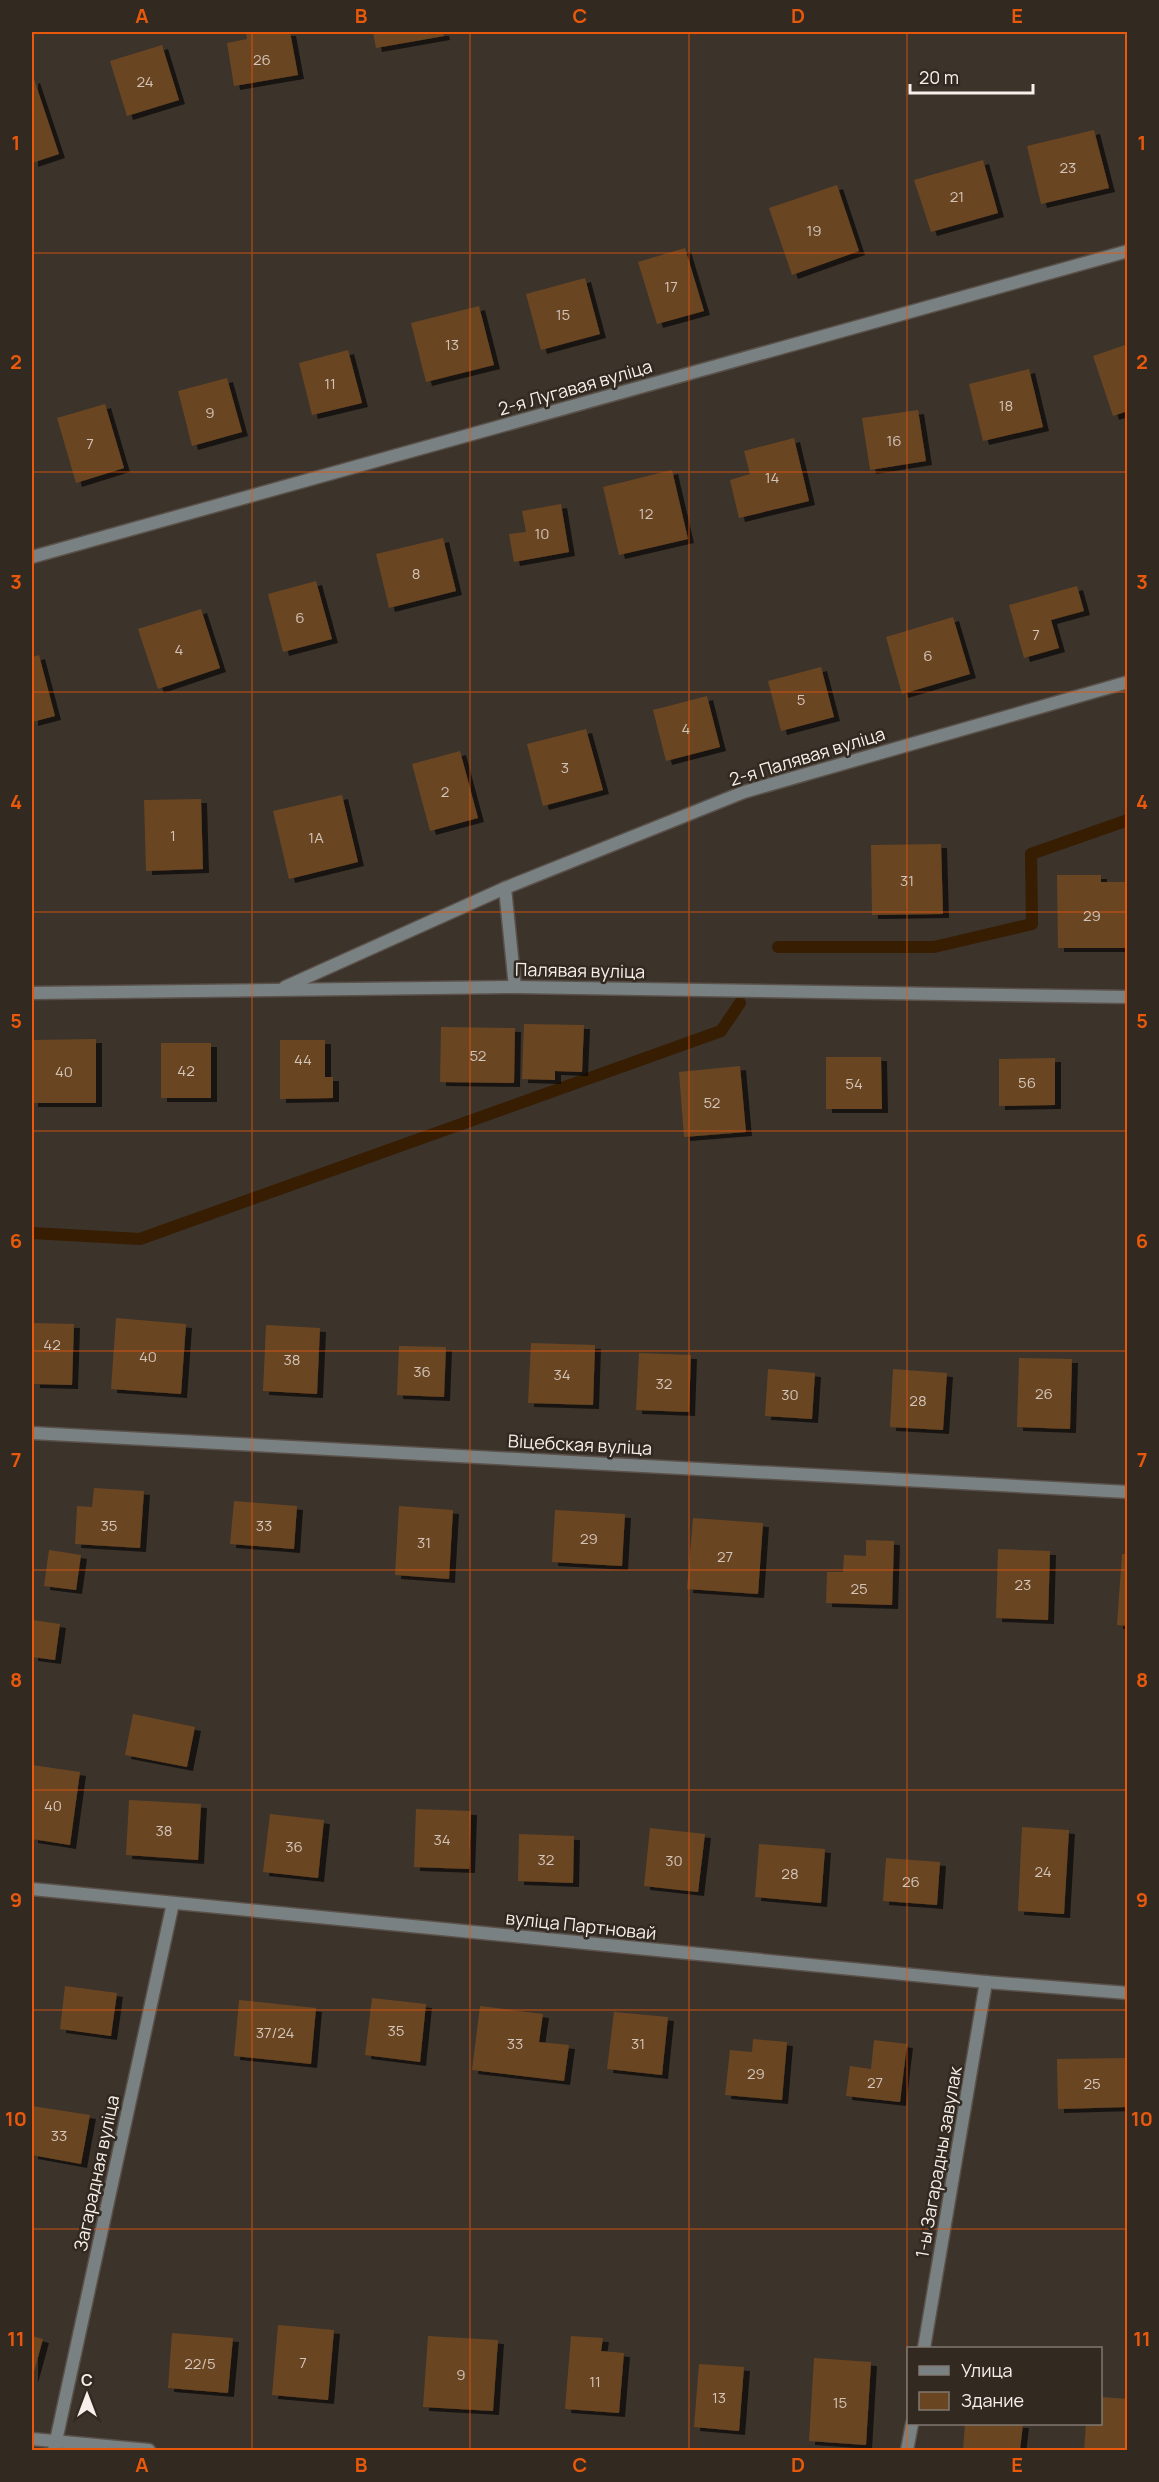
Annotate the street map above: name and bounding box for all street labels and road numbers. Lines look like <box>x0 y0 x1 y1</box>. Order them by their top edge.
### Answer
street label: 2-я Лугавая вуліца <box>495 354 655 420</box>
street label: 2-я Палявая вуліца <box>726 721 888 791</box>
street label: Палявая вуліца <box>515 957 645 983</box>
street label: Віцебская вуліца <box>507 1428 653 1460</box>
street label: вуліца Партновай <box>504 1905 658 1945</box>
street label: 1-ы Загарадны завулак <box>909 2063 967 2260</box>
street label: Загарадная вуліца <box>68 2093 124 2253</box>

